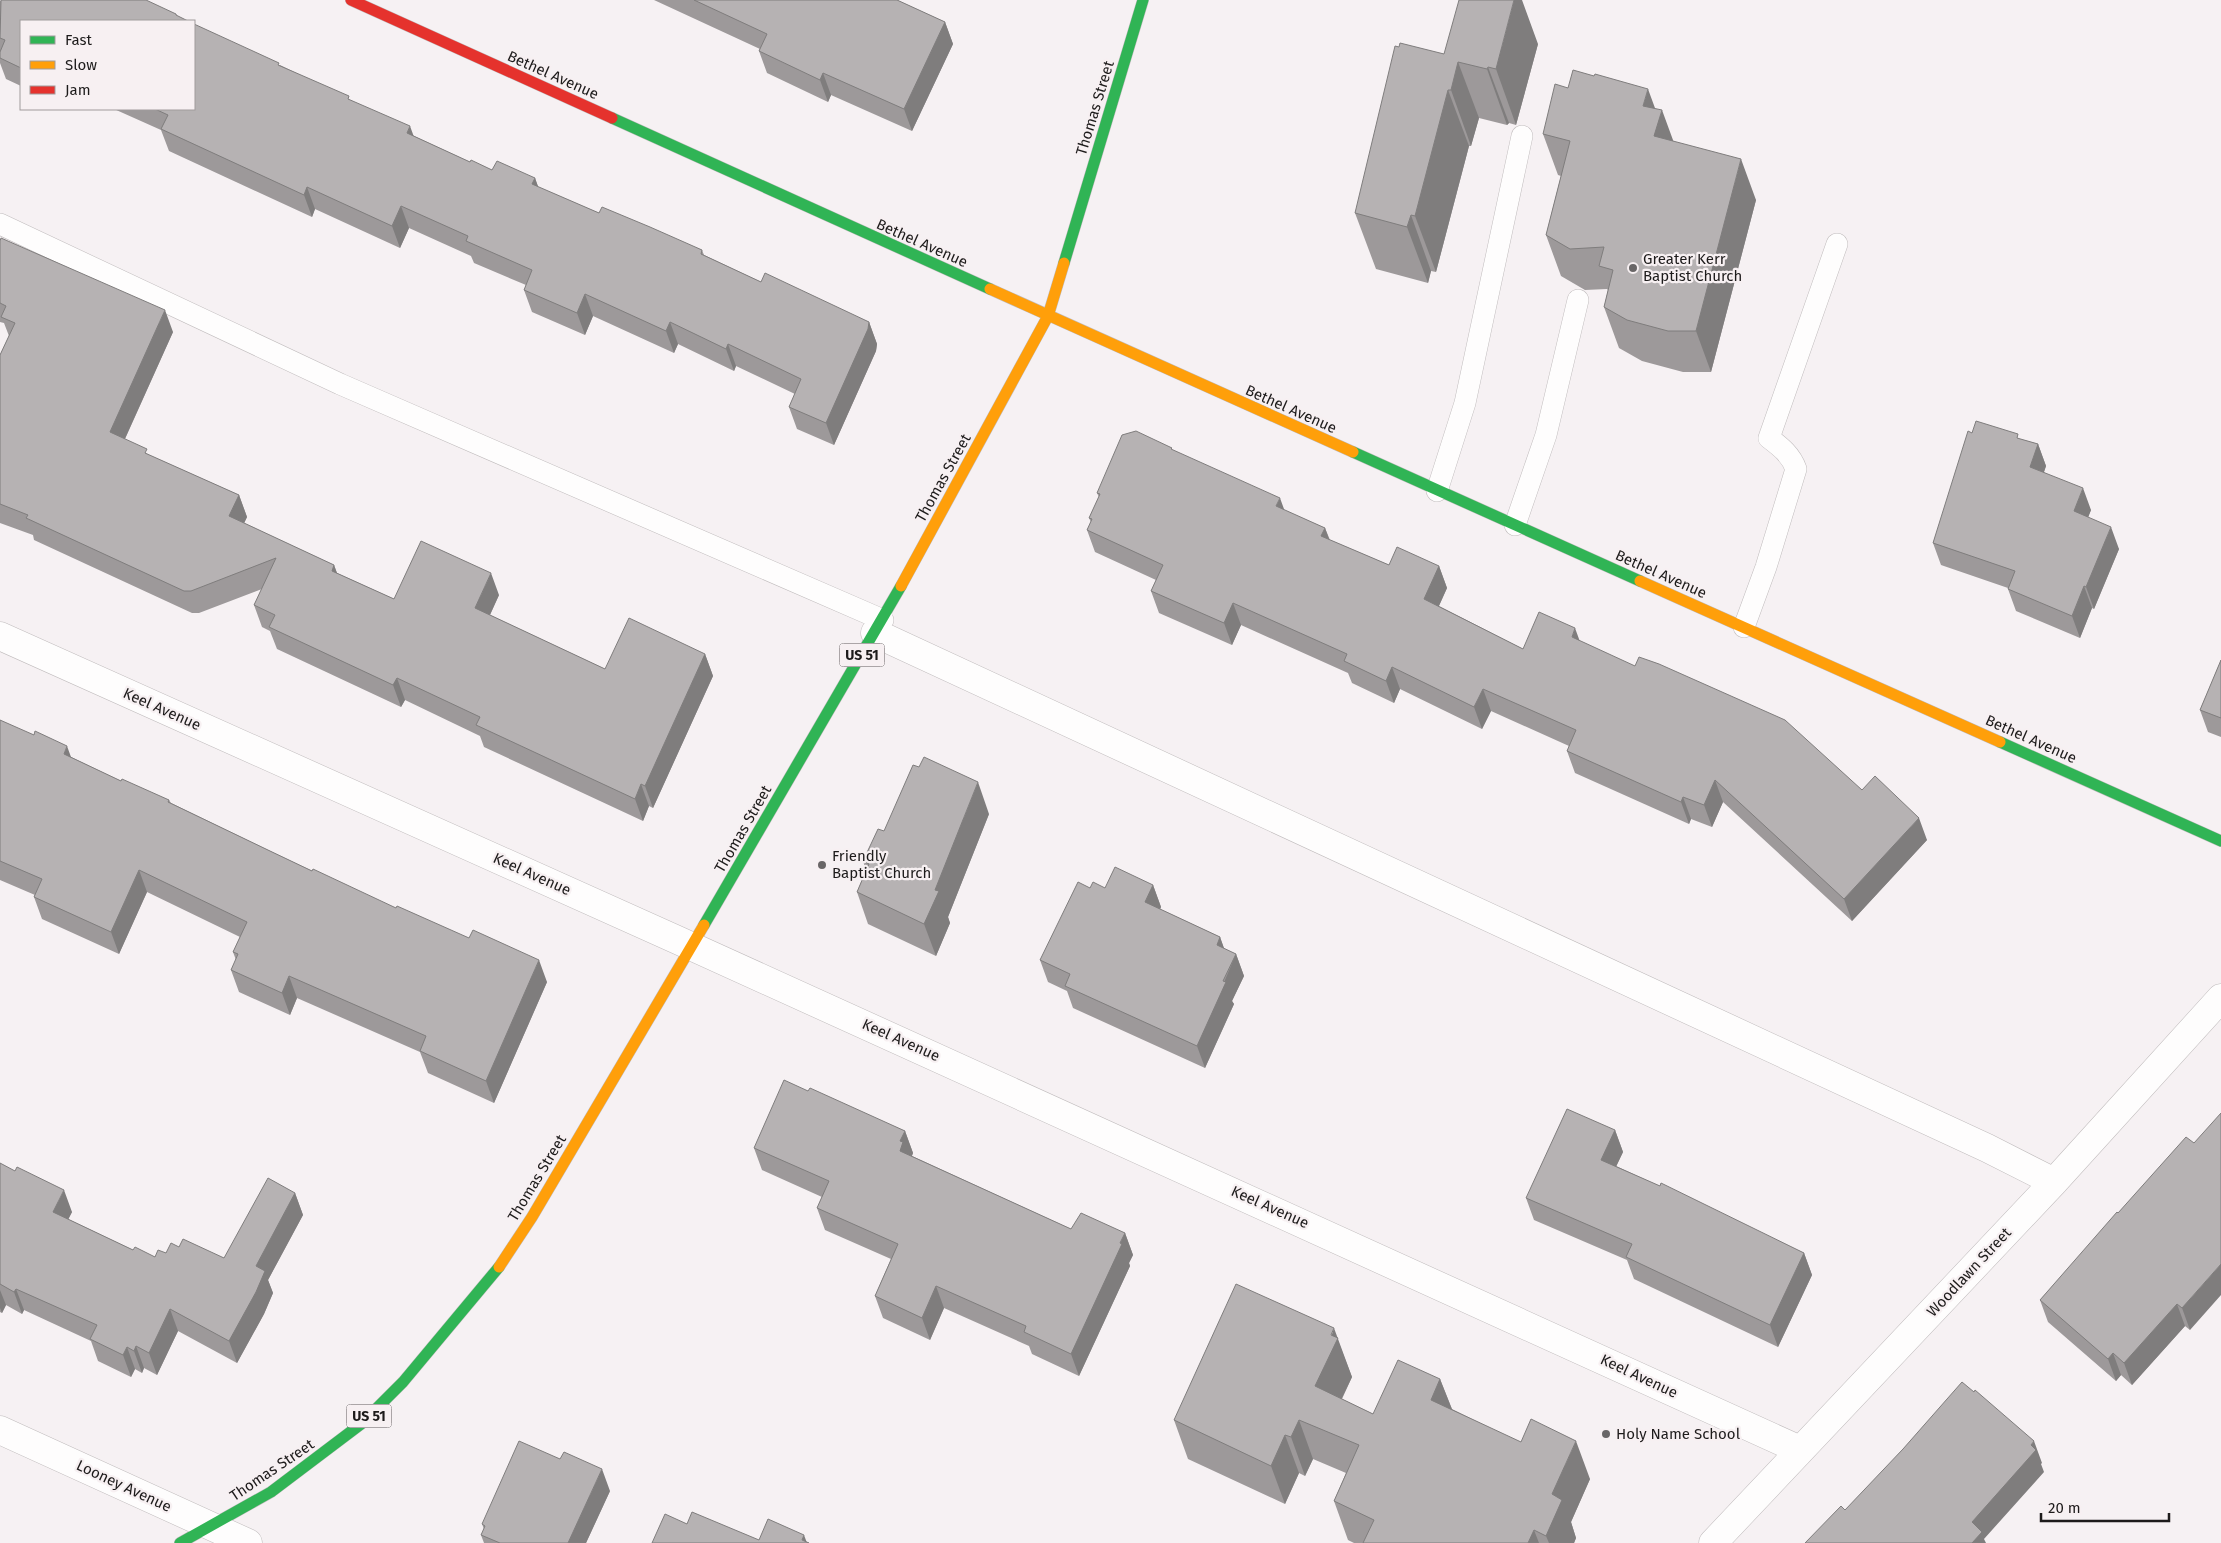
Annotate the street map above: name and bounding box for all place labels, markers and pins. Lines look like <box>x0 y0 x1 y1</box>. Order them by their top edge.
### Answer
place label: Greater Kerr Baptist Church <box>1643 250 1742 285</box>
marker: Greater Kerr Baptist Church <box>1627 262 1639 274</box>
place label: Friendly Baptist Church <box>832 847 931 882</box>
marker: Friendly Baptist Church <box>816 859 828 871</box>
place label: Holy Name School <box>1616 1425 1741 1443</box>
marker: Holy Name School <box>1600 1428 1612 1440</box>

